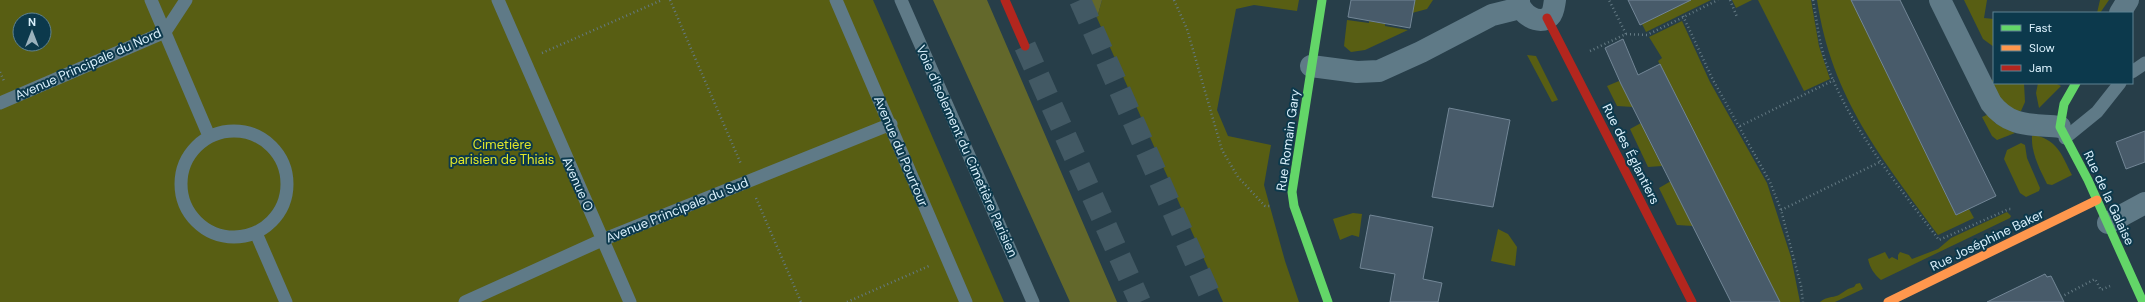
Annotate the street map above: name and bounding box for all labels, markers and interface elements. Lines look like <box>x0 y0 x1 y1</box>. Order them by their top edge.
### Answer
north arrow <box>12 12 52 52</box>
legend <box>1993 12 2133 84</box>
text: N <box>28 15 36 29</box>
text: Fast <box>2029 20 2052 36</box>
street label: Avenue Principale du Nord <box>12 24 164 104</box>
text: Slow <box>2029 40 2055 56</box>
street label: Voie d'Isolement du Cimetière Parisien <box>912 42 1022 260</box>
text: Jam <box>2029 60 2052 76</box>
street label: Rue Romain Gary <box>1272 88 1304 192</box>
street label: Avenue du Pourtour <box>870 93 932 209</box>
street label: Rue des Églantiers <box>1598 100 1665 207</box>
park label: Cimetière parisien de Thiais <box>450 136 554 168</box>
street label: Rue de la Galaise <box>2080 148 2138 248</box>
street label: Avenue O <box>558 154 598 214</box>
street label: Avenue Principale du Sud <box>603 174 751 246</box>
street label: Rue Joséphine Baker <box>1927 205 2047 275</box>

